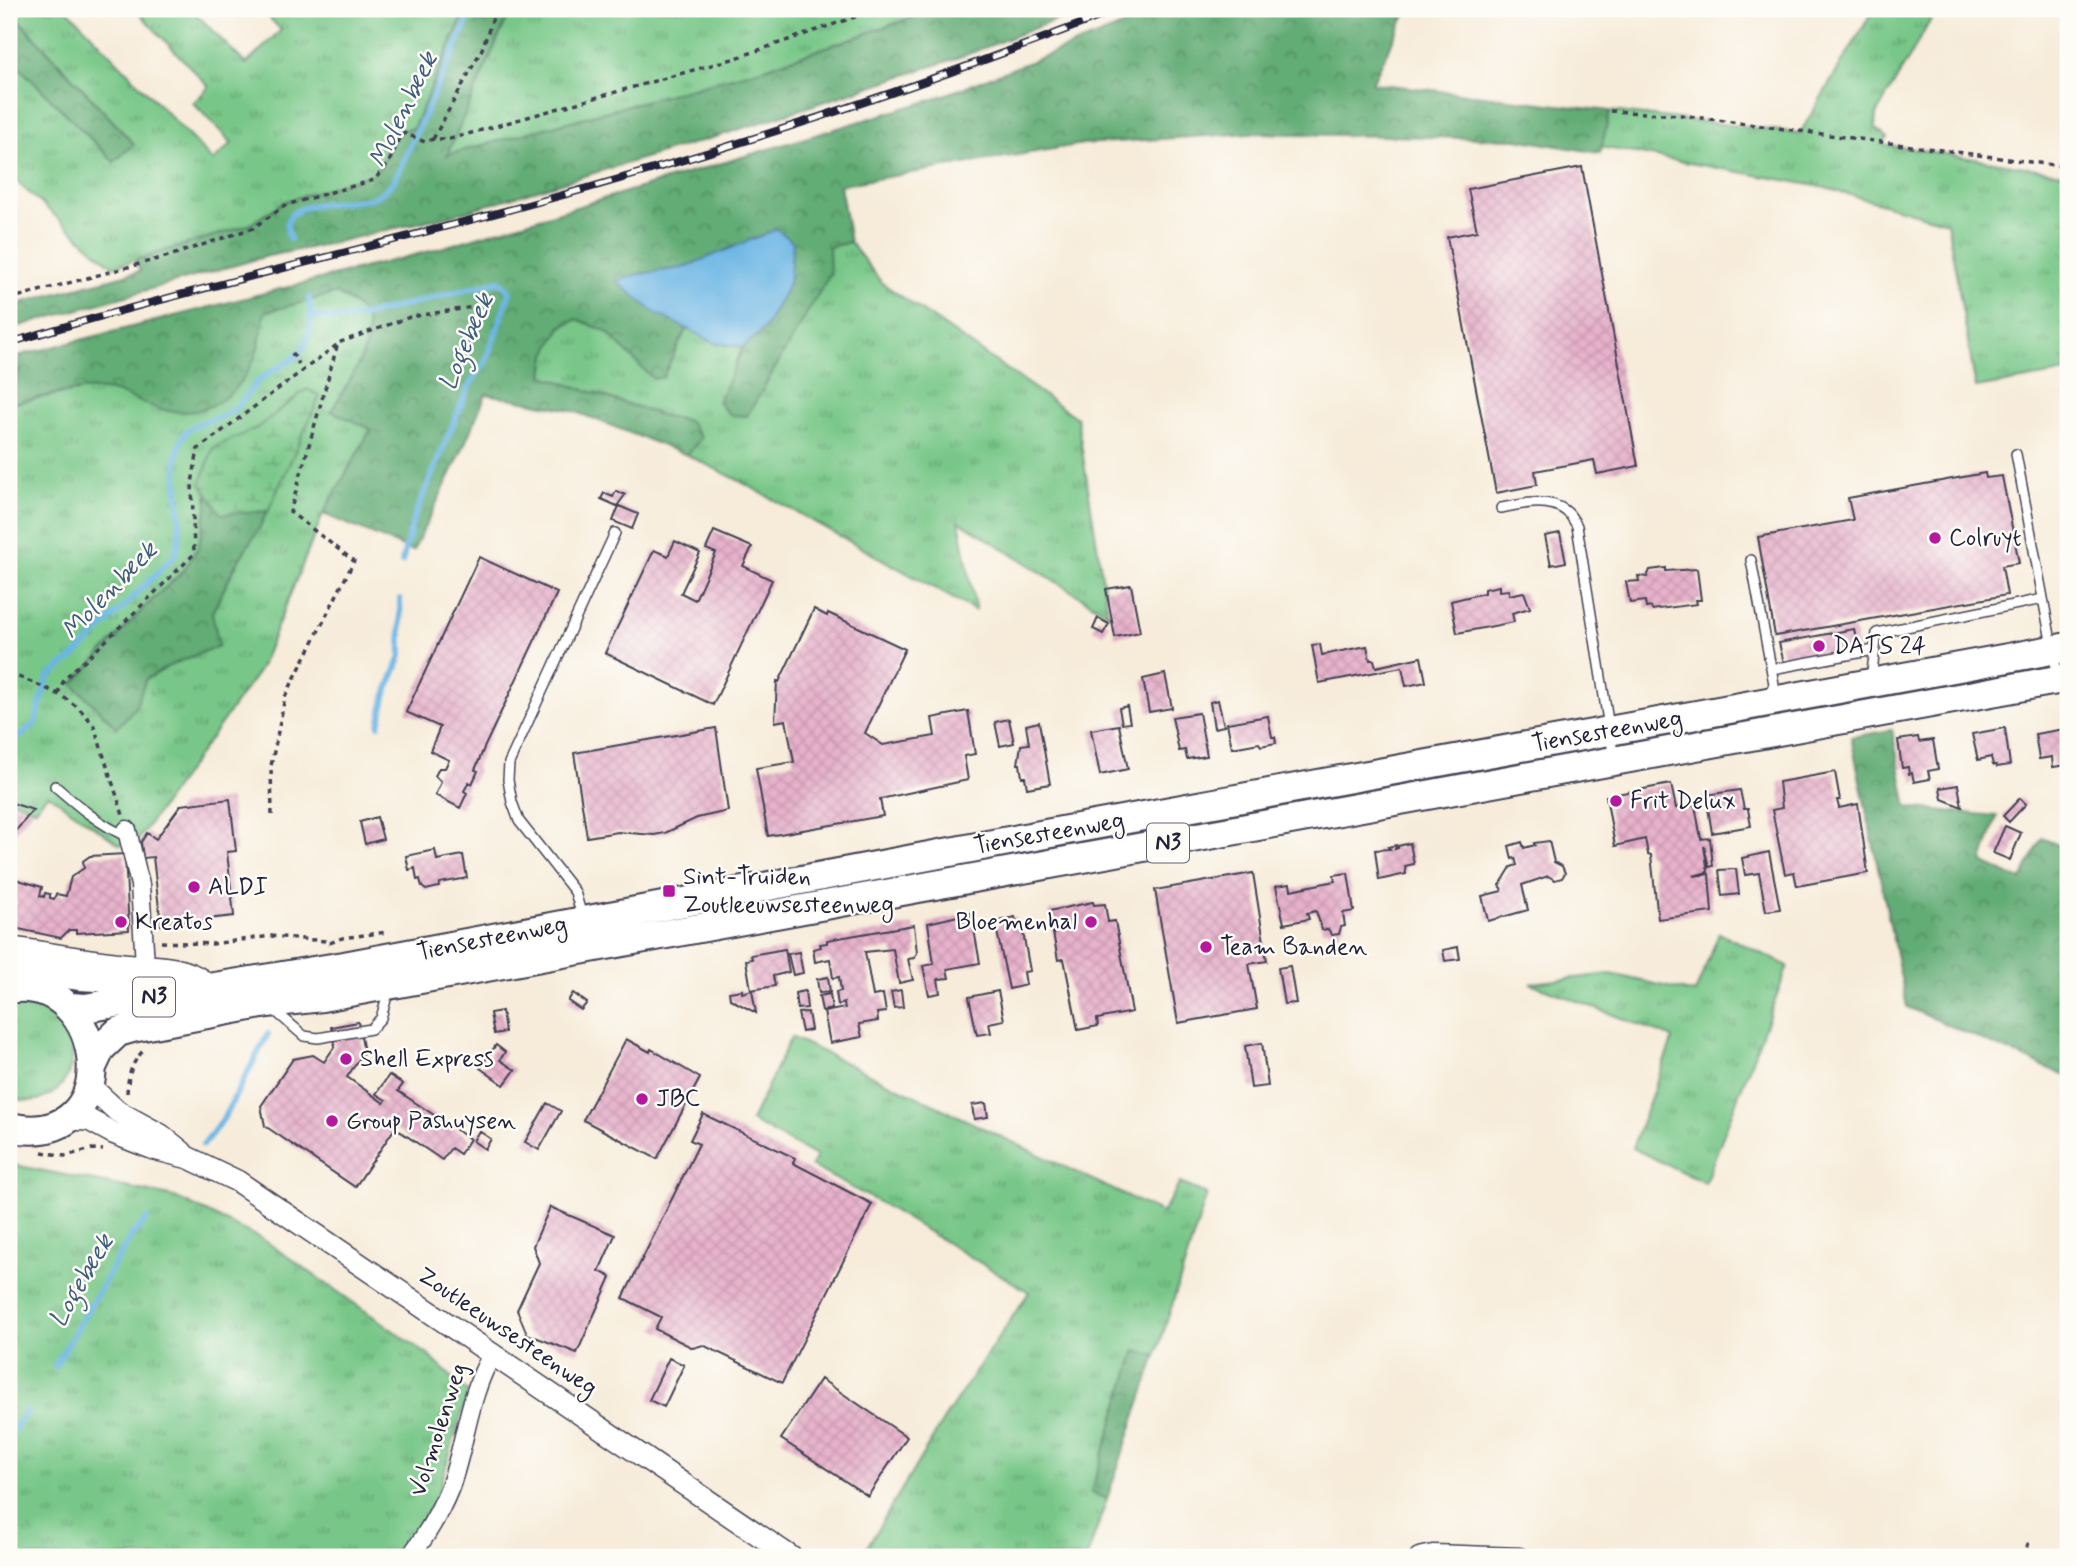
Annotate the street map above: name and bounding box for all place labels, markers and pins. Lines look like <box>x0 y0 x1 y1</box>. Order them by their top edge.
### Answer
place label: Colruyt <box>1949 523 2022 554</box>
marker: Colruyt <box>1927 530 1943 546</box>
place label: DATS 24 <box>1833 631 1926 662</box>
marker: DATS 24 <box>1811 638 1827 654</box>
place label: Frit Delux <box>1630 786 1736 817</box>
marker: Frit Delux <box>1608 793 1624 809</box>
place label: Sint-Truiden Zoutleeuwsesteenweg <box>683 862 894 923</box>
place label: ALDI <box>208 872 268 903</box>
marker: ALDI <box>186 879 202 895</box>
marker: Sint-Truiden Zoutleeuwsesteenweg <box>661 883 677 899</box>
place label: Kreatos <box>135 907 213 938</box>
place label: Bloemenhal <box>956 907 1077 938</box>
marker: Kreatos <box>113 914 129 930</box>
marker: Bloemenhal <box>1083 914 1099 930</box>
place label: Team Banden <box>1220 932 1368 963</box>
marker: Team Banden <box>1198 939 1214 955</box>
place label: Shell Express <box>360 1044 494 1075</box>
marker: Shell Express <box>338 1051 354 1067</box>
place label: JBC <box>656 1084 700 1115</box>
marker: JBC <box>634 1091 650 1107</box>
place label: Group Pashuysen <box>346 1106 516 1137</box>
marker: Group Pashuysen <box>324 1113 340 1129</box>

